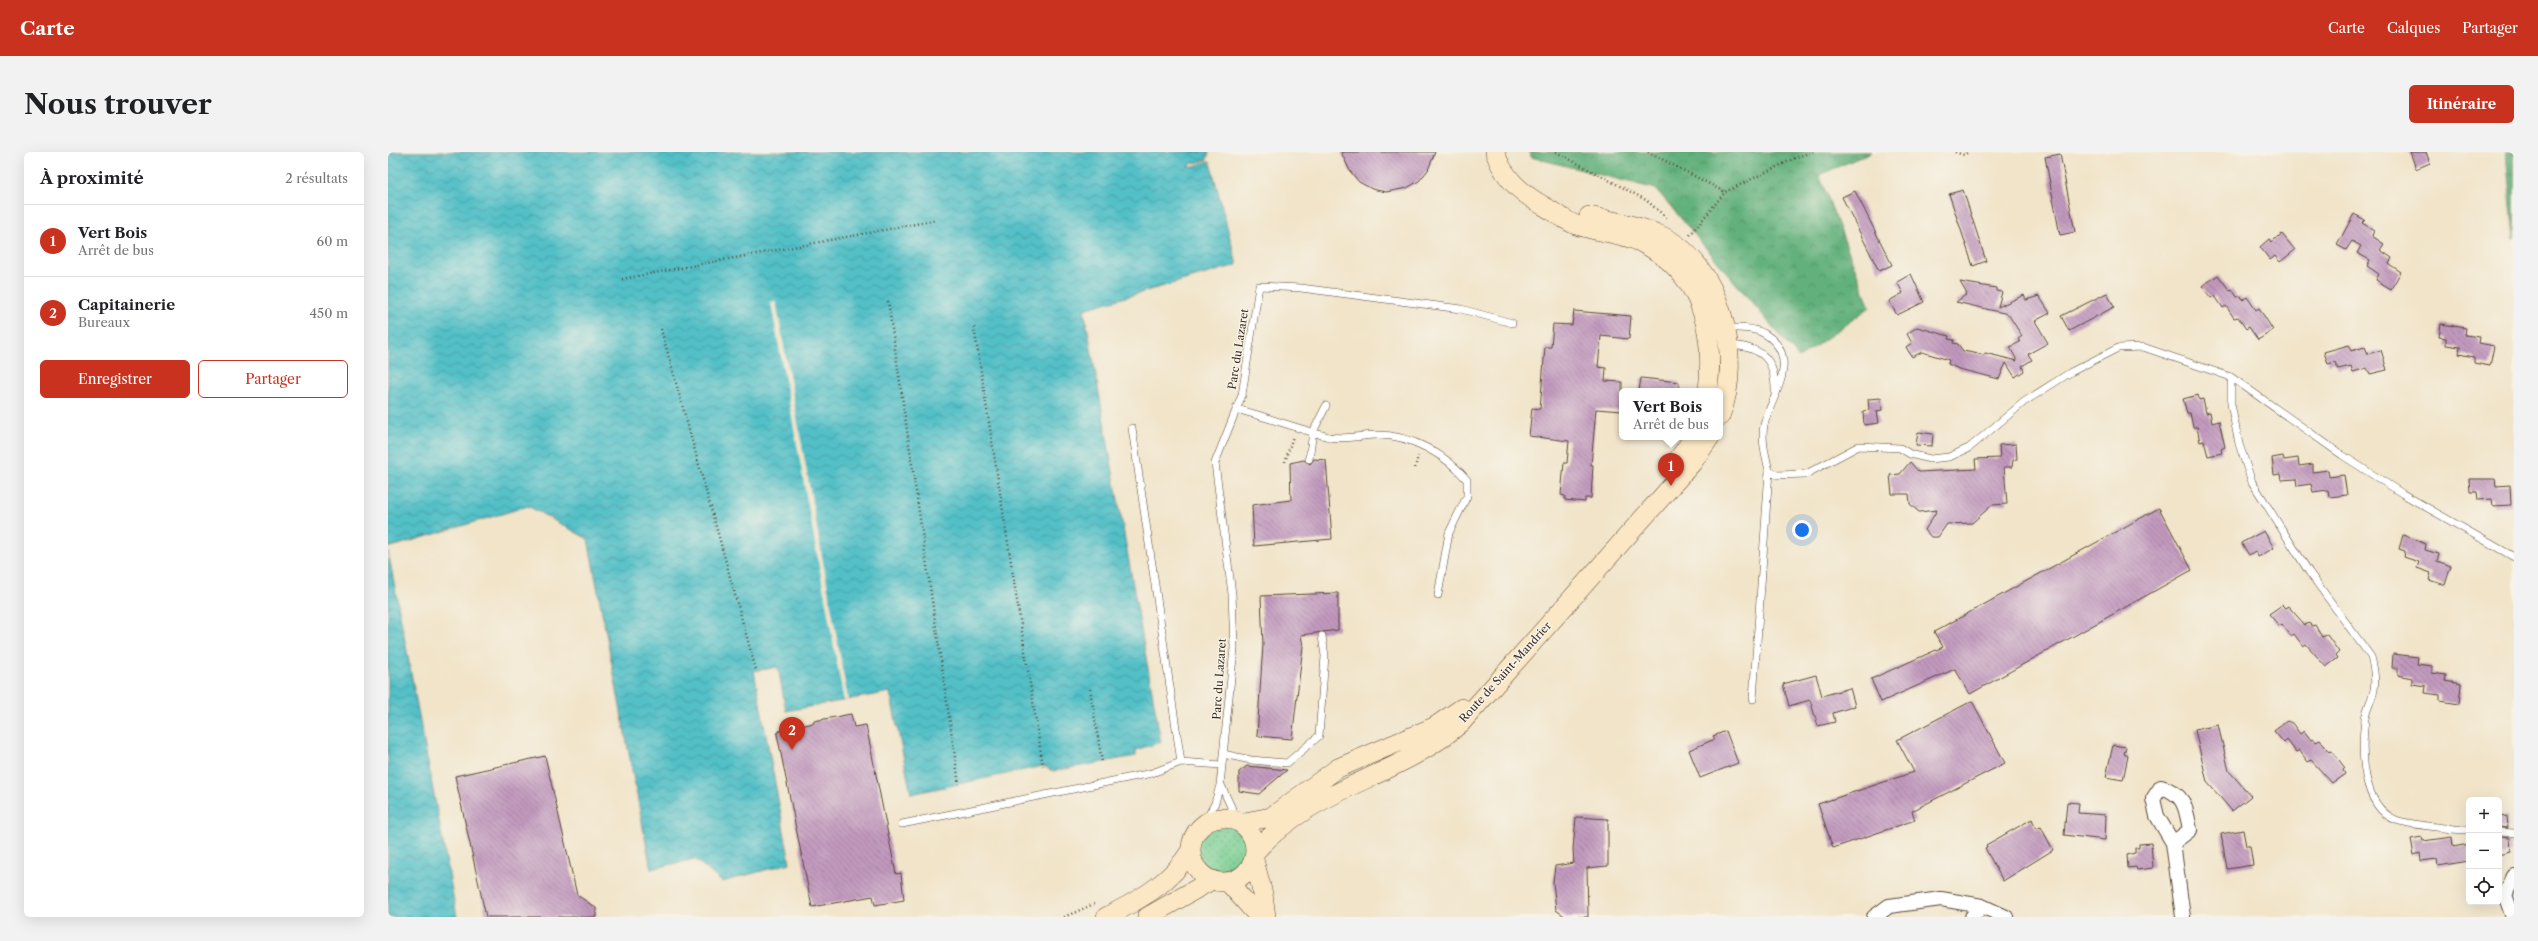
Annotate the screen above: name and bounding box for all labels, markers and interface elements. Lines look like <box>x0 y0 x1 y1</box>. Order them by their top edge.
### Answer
text: Carte <box>20 17 75 40</box>
text: Carte <box>2328 19 2365 37</box>
text: Calques <box>2387 19 2440 37</box>
text: Partager <box>2462 19 2518 37</box>
button: Itinéraire <box>2409 85 2514 123</box>
text: Nous trouver <box>24 87 212 121</box>
text: À proximité <box>40 168 144 188</box>
text: 2 résultats <box>285 170 348 186</box>
text: Vert Bois <box>78 223 147 242</box>
text: 1 <box>50 233 56 249</box>
text: 60 m <box>317 233 348 249</box>
text: Arrêt de bus <box>78 242 154 258</box>
text: Capitainerie <box>78 295 175 314</box>
text: 2 <box>49 305 57 321</box>
text: 450 m <box>310 305 348 321</box>
street label: Parc du Lazaret <box>1225 308 1251 390</box>
text: Bureaux <box>78 314 130 330</box>
button: Enregistrer <box>40 360 190 398</box>
button: Partager <box>198 360 348 398</box>
popup <box>1619 388 1723 440</box>
text: Vert Bois <box>1633 397 1702 416</box>
text: Arrêt de bus <box>1633 416 1709 432</box>
pin: 1 <box>1658 453 1684 486</box>
your location <box>1792 520 1812 540</box>
street label: Route de Saint-Mandrier <box>1456 618 1554 725</box>
street label: Parc du Lazaret <box>1209 638 1229 720</box>
pin: 2 <box>779 717 805 750</box>
map controls <box>2466 797 2502 905</box>
button: + <box>2466 797 2502 833</box>
button: − <box>2466 833 2502 869</box>
button: locate <box>2466 869 2502 905</box>

